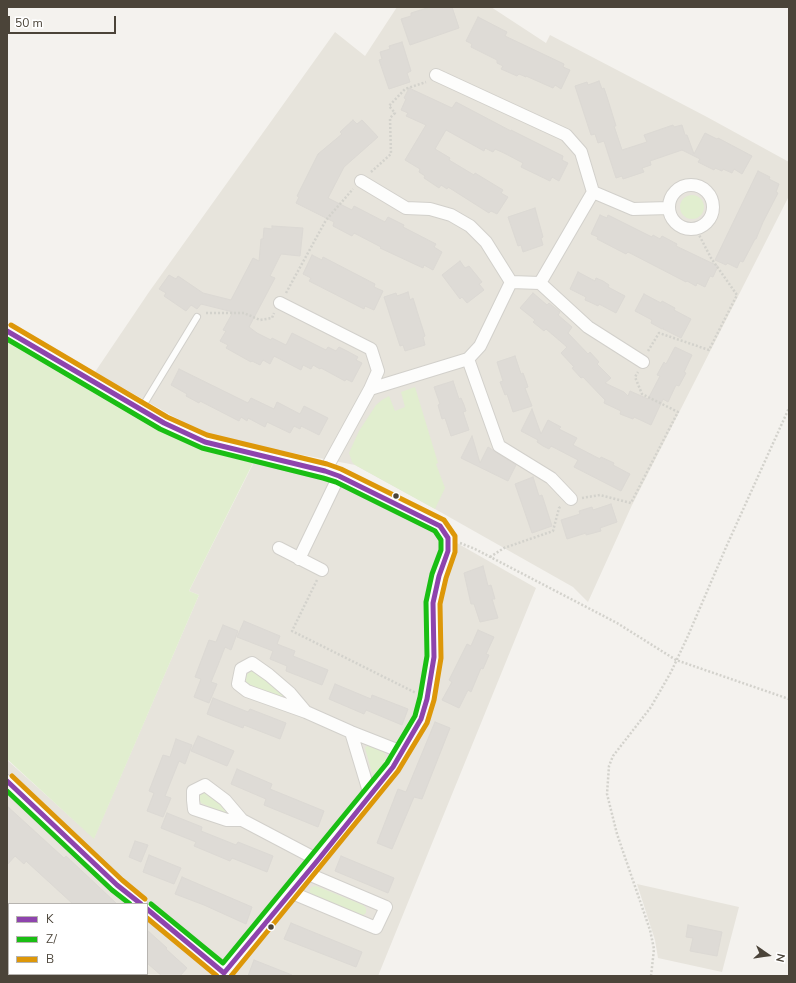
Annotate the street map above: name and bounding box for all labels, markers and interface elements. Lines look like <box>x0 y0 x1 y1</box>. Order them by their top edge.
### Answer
scale bar <box>10 8 118 34</box>
text: 50 m <box>15 15 43 31</box>
unlabelled marker <box>391 491 401 501</box>
legend <box>8 903 148 975</box>
text: K <box>46 911 54 927</box>
unlabelled marker <box>266 922 276 932</box>
text: Z/ <box>46 931 57 947</box>
north arrow <box>748 935 788 975</box>
text: B <box>46 951 54 967</box>
text: N <box>772 952 788 964</box>

